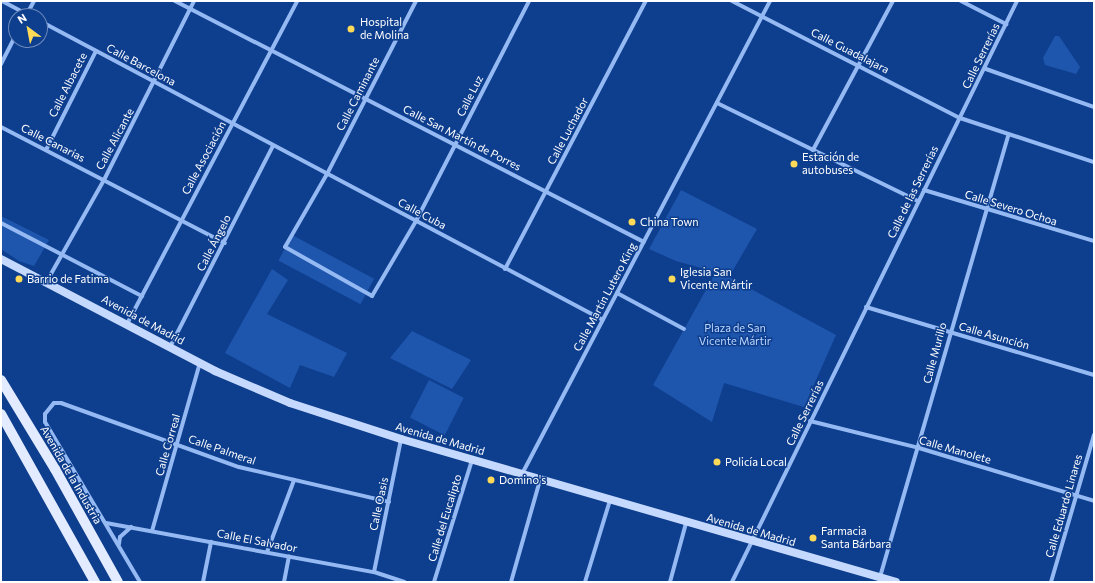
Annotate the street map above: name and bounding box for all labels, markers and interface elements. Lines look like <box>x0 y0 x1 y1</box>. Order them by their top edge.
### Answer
north arrow <box>8 8 48 48</box>
text: N <box>15 11 29 26</box>
place label: Hospital de Molina <box>360 16 409 42</box>
street label: Calle Serrerías <box>959 21 1003 91</box>
marker: Hospital de Molina <box>345 23 357 35</box>
street label: Calle Guadalajara <box>809 26 891 76</box>
street label: Calle Barcelona <box>104 41 178 89</box>
street label: Calle Albacete <box>46 50 90 120</box>
street label: Calle Caminante <box>334 55 382 133</box>
street label: Calle Luz <box>454 73 486 119</box>
street label: Calle Luchador <box>545 95 591 167</box>
street label: Calle San Martín de Porres <box>401 102 523 174</box>
street label: Calle Alicante <box>93 106 137 172</box>
street label: Calle Asociación <box>179 119 229 197</box>
street label: Calle Canarias <box>19 121 87 165</box>
street label: Calle de las Serrerías <box>885 144 941 240</box>
place label: Estación de autobuses <box>802 151 859 177</box>
marker: Estación de autobuses <box>789 159 799 169</box>
street label: Calle Severo Ochoa <box>963 188 1059 228</box>
street label: Calle Cuba <box>396 196 448 232</box>
street label: Calle Ángelo <box>194 213 234 273</box>
place label: China Town <box>640 215 699 229</box>
marker: China Town <box>627 217 637 227</box>
street label: Calle Martín Lutero King <box>571 240 639 354</box>
place label: Iglesia San Vicente Mártir <box>680 266 753 292</box>
place label: Barrio de Fatima <box>27 272 109 286</box>
marker: Barrio de Fatima <box>14 274 24 284</box>
marker: Iglesia San Vicente Mártir <box>667 274 677 284</box>
street label: Avenida de Madrid <box>99 293 187 347</box>
street label: Calle Asunción <box>957 320 1031 352</box>
street label: Calle Murillo <box>920 321 950 385</box>
park label: Plaza de San Vicente Mártir <box>699 322 771 348</box>
street label: Calle Serrerías <box>783 378 827 448</box>
street label: Calle Correal <box>153 412 183 478</box>
street label: Avenida de Madrid <box>394 420 486 458</box>
street label: Avenida de la Industria <box>38 424 104 526</box>
street label: Calle Palmeral <box>187 432 257 468</box>
street label: Calle Manolete <box>917 433 993 467</box>
street label: Calle Eduardo Linares <box>1043 453 1085 559</box>
place label: Policía Local <box>725 455 787 469</box>
marker: Policía Local <box>712 457 722 467</box>
street label: Calle del Eucalipto <box>425 473 465 563</box>
place label: Domino's <box>499 473 546 487</box>
marker: Domino's <box>486 475 496 485</box>
street label: Calle Oasis <box>367 476 391 532</box>
street label: Avenida de Madrid <box>705 511 797 549</box>
place label: Farmacia Santa Bárbara <box>821 525 891 551</box>
street label: Calle El Salvador <box>216 527 298 555</box>
marker: Farmacia Santa Bárbara <box>808 533 818 543</box>

